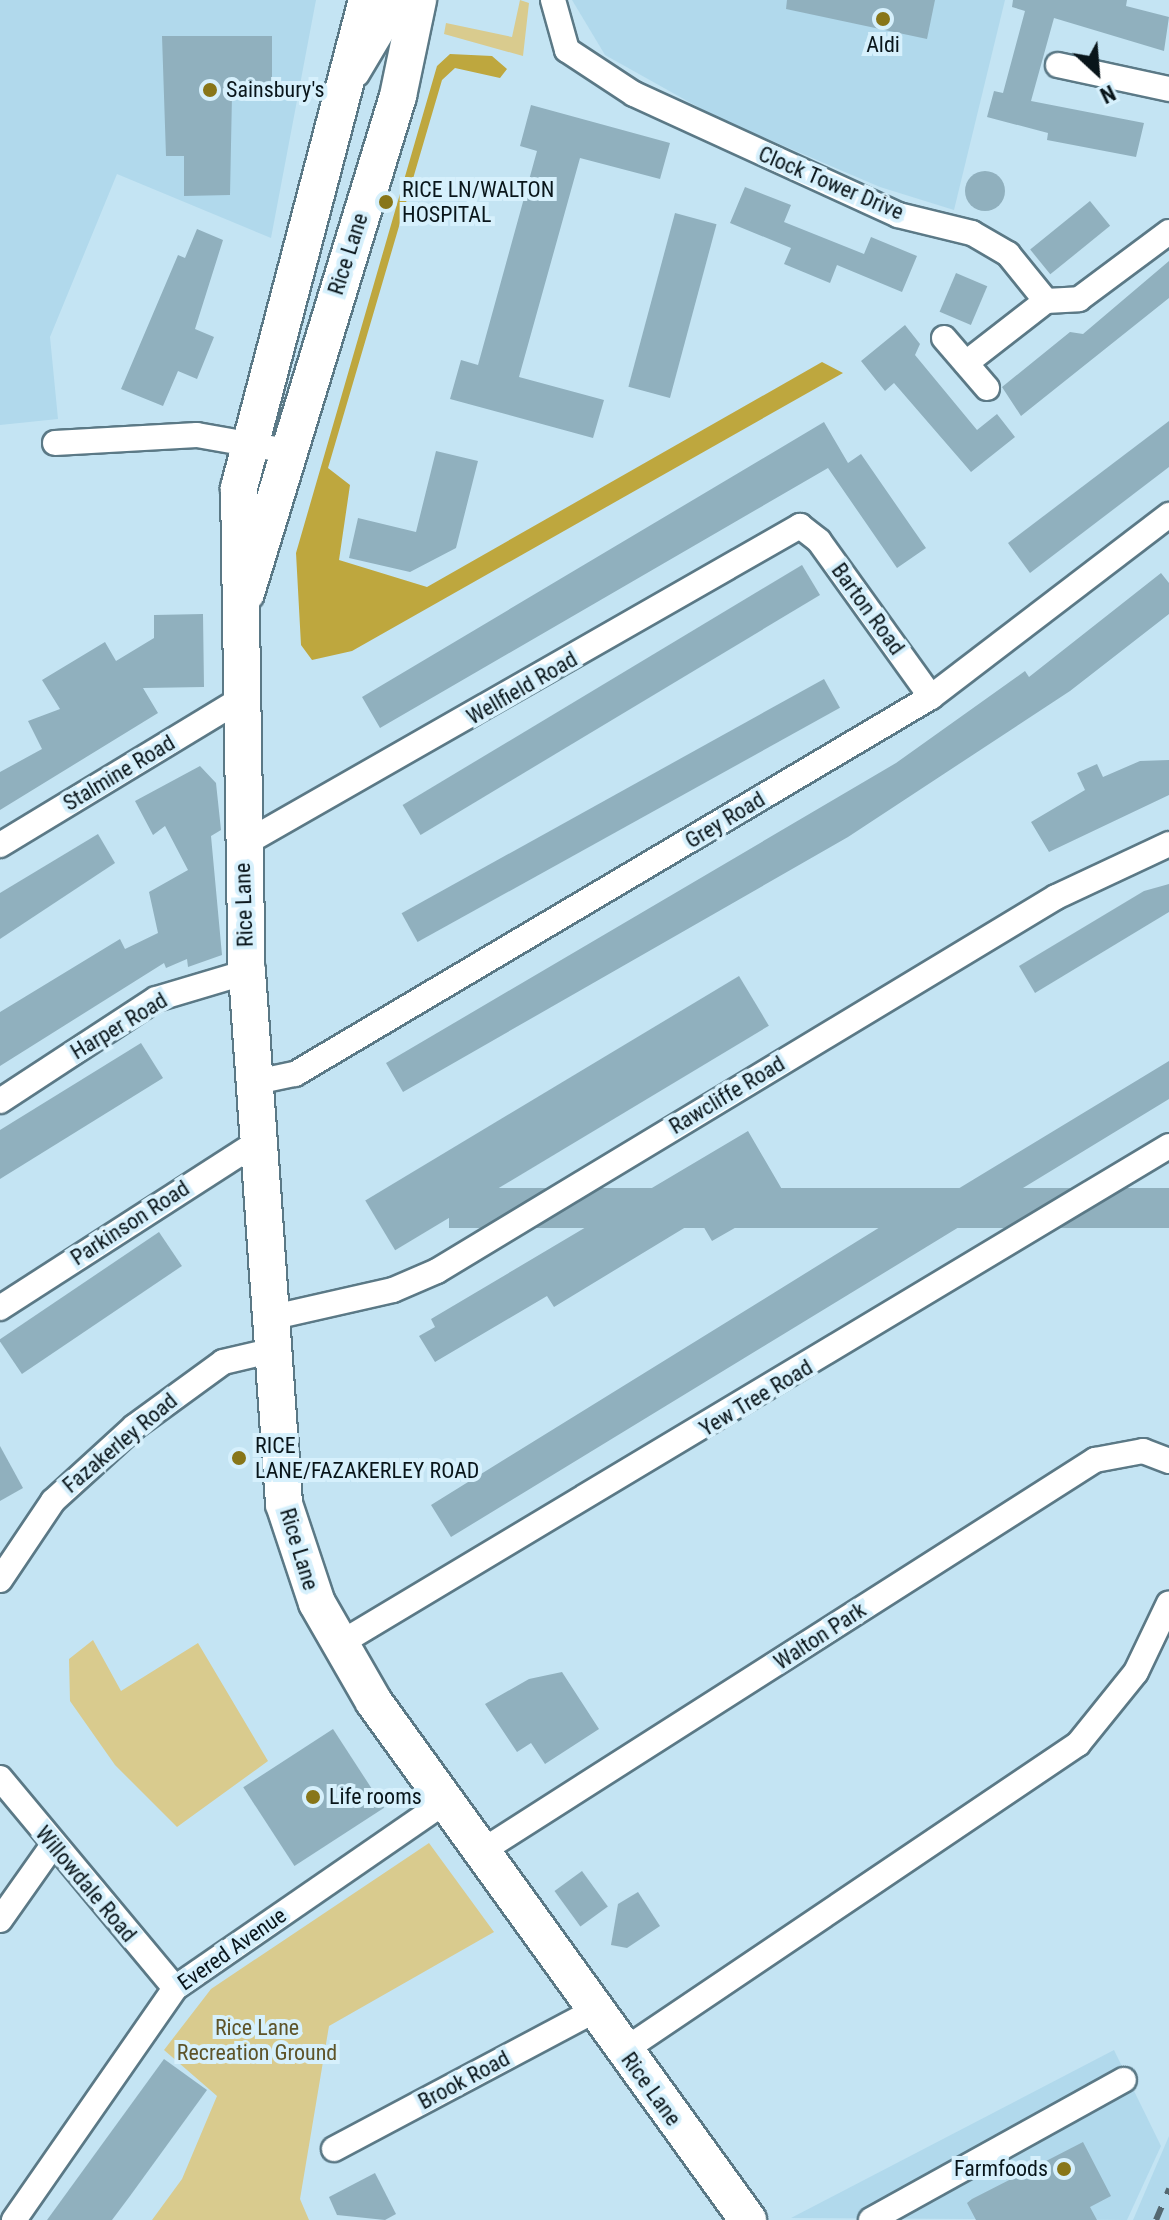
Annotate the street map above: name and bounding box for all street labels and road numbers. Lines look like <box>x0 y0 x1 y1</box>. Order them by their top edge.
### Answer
street label: Clock Tower Drive <box>754 140 908 226</box>
street label: Rice Lane <box>322 210 374 298</box>
street label: Barton Road <box>826 558 910 660</box>
street label: Wellfield Road <box>462 646 582 730</box>
street label: Stalmine Road <box>58 729 180 817</box>
street label: Grey Road <box>680 786 770 854</box>
street label: Rice Lane <box>229 862 259 948</box>
street label: Harper Road <box>66 987 172 1065</box>
street label: Rawcliffe Road <box>664 1050 790 1140</box>
street label: Parkinson Road <box>66 1175 194 1271</box>
street label: Yew Tree Road <box>695 1354 817 1442</box>
street label: Fazakerley Road <box>57 1387 183 1499</box>
street label: Rice Lane <box>274 1505 324 1593</box>
street label: Walton Park <box>769 1597 871 1675</box>
street label: Willowdale Road <box>30 1821 142 1947</box>
street label: Evered Avenue <box>173 1902 291 1996</box>
street label: Brook Road <box>414 2045 514 2115</box>
street label: Rice Lane <box>616 2047 686 2131</box>

